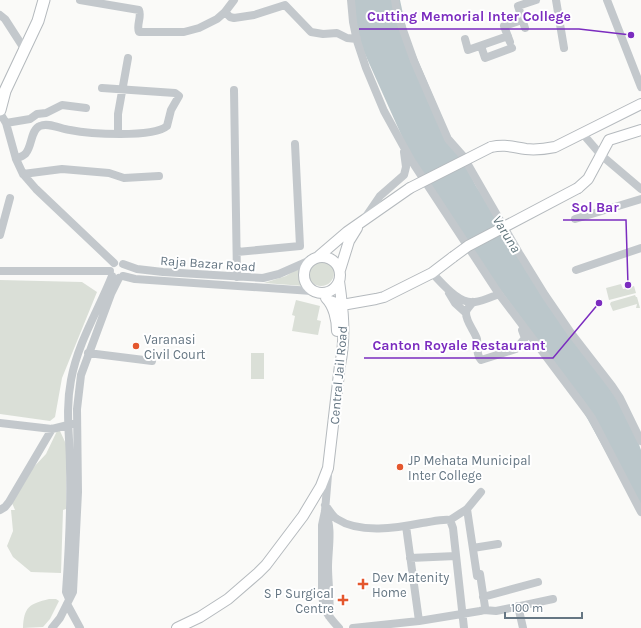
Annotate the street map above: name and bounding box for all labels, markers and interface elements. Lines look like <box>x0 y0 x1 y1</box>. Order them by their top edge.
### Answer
callout: Cutting Memorial Inter College <box>359 3 579 29</box>
text: Cutting Memorial Inter College <box>367 8 571 25</box>
callout: Sol Bar <box>563 194 626 220</box>
text: Sol Bar <box>571 199 619 216</box>
water label: Varuna <box>489 212 525 256</box>
street label: Raja Bazar Road <box>160 253 256 274</box>
street label: Central Jail Road <box>327 325 350 425</box>
place label: Varanasi Civil Court <box>144 332 206 362</box>
callout: Canton Royale Restaurant <box>364 332 553 358</box>
text: Canton Royale Restaurant <box>372 337 546 354</box>
marker: Varanasi Civil Court <box>131 341 141 351</box>
place label: JP Mehata Municipal Inter College <box>408 453 531 483</box>
marker: JP Mehata Municipal Inter College <box>395 462 405 472</box>
place label: Dev Matenity Home <box>372 570 449 600</box>
marker: Dev Matenity Home <box>357 578 369 590</box>
place label: S P Surgical Centre <box>264 586 334 616</box>
marker: S P Surgical Centre <box>337 594 349 606</box>
scale bar <box>505 594 582 620</box>
text: 100 m <box>511 601 543 615</box>

